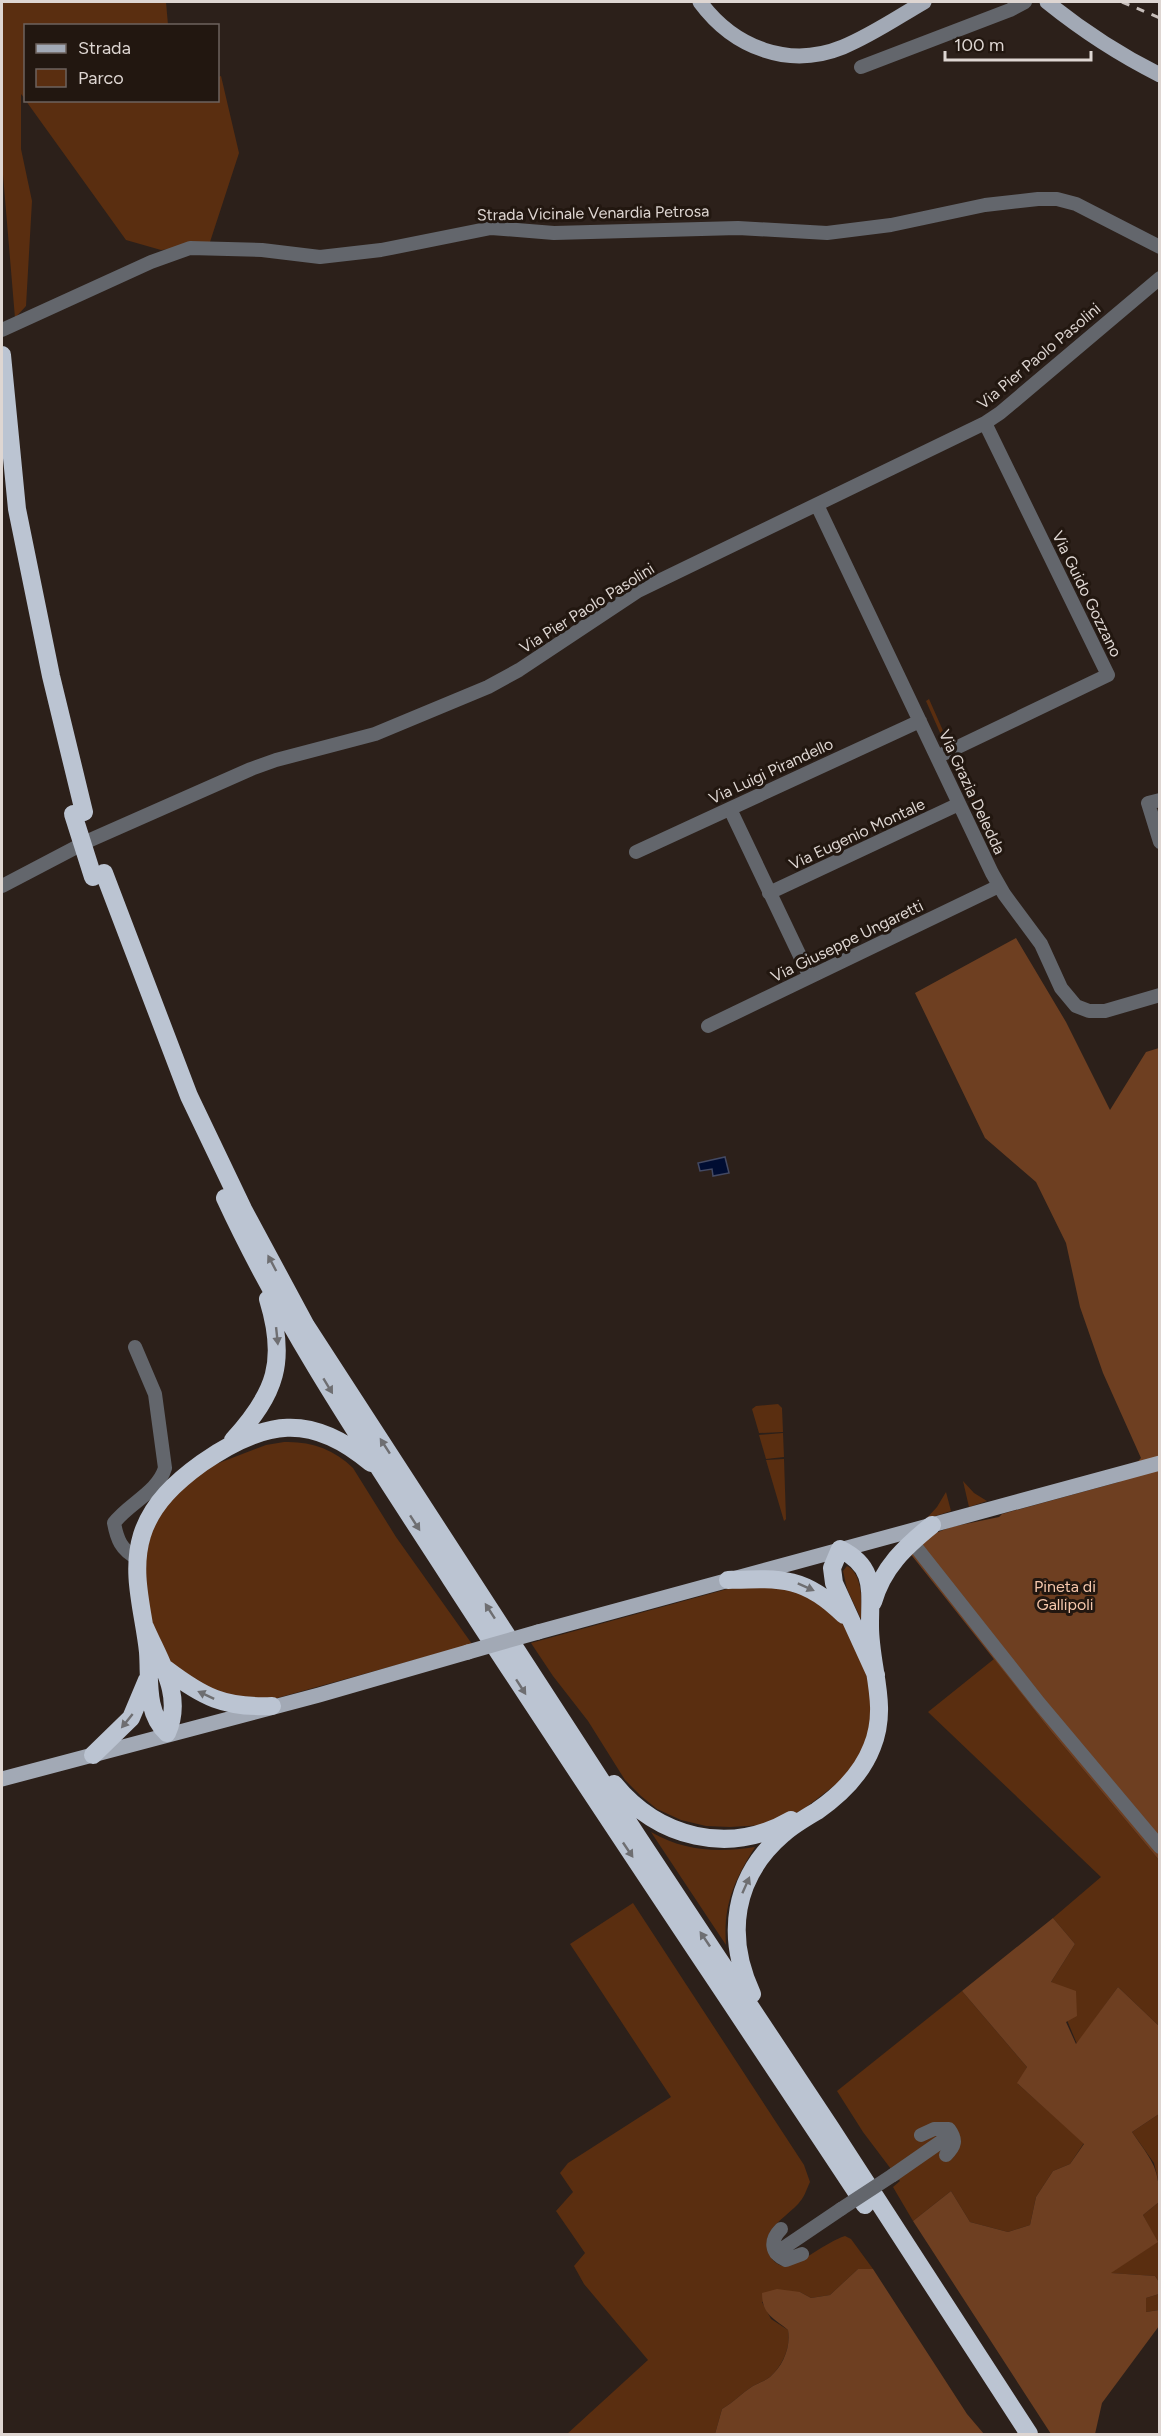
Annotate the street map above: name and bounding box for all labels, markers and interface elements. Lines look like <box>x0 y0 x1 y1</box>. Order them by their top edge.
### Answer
legend <box>24 24 219 102</box>
scale bar <box>945 24 1090 62</box>
text: 100 m <box>954 34 1004 56</box>
text: Strada <box>78 37 131 59</box>
text: Parco <box>78 67 124 89</box>
street label: Strada Vicinale Venardia Petrosa <box>477 201 709 225</box>
street label: Via Pier Paolo Pasolini <box>973 299 1105 413</box>
street label: Via Guido Gozzano <box>1048 528 1126 660</box>
street label: Via Pier Paolo Pasolini <box>516 559 658 657</box>
street label: Via Grazia Deledda <box>935 727 1009 857</box>
street label: Via Luigi Pirandello <box>706 734 836 808</box>
street label: Via Eugenio Montale <box>786 794 928 874</box>
street label: Via Giuseppe Ungaretti <box>768 896 926 986</box>
one-way arrow <box>267 1254 277 1271</box>
one-way arrow <box>272 1327 282 1346</box>
one-way arrow <box>323 1378 334 1394</box>
one-way arrow <box>380 1438 391 1454</box>
one-way arrow <box>410 1515 421 1532</box>
park label: Pineta di Gallipoli <box>1034 1577 1096 1614</box>
one-way arrow <box>798 1582 815 1591</box>
one-way arrow <box>484 1603 496 1619</box>
one-way arrow <box>516 1679 527 1695</box>
one-way arrow <box>197 1691 214 1700</box>
one-way arrow <box>120 1713 133 1729</box>
one-way arrow <box>622 1842 633 1858</box>
one-way arrow <box>742 1876 751 1893</box>
one-way arrow <box>700 1931 711 1947</box>

